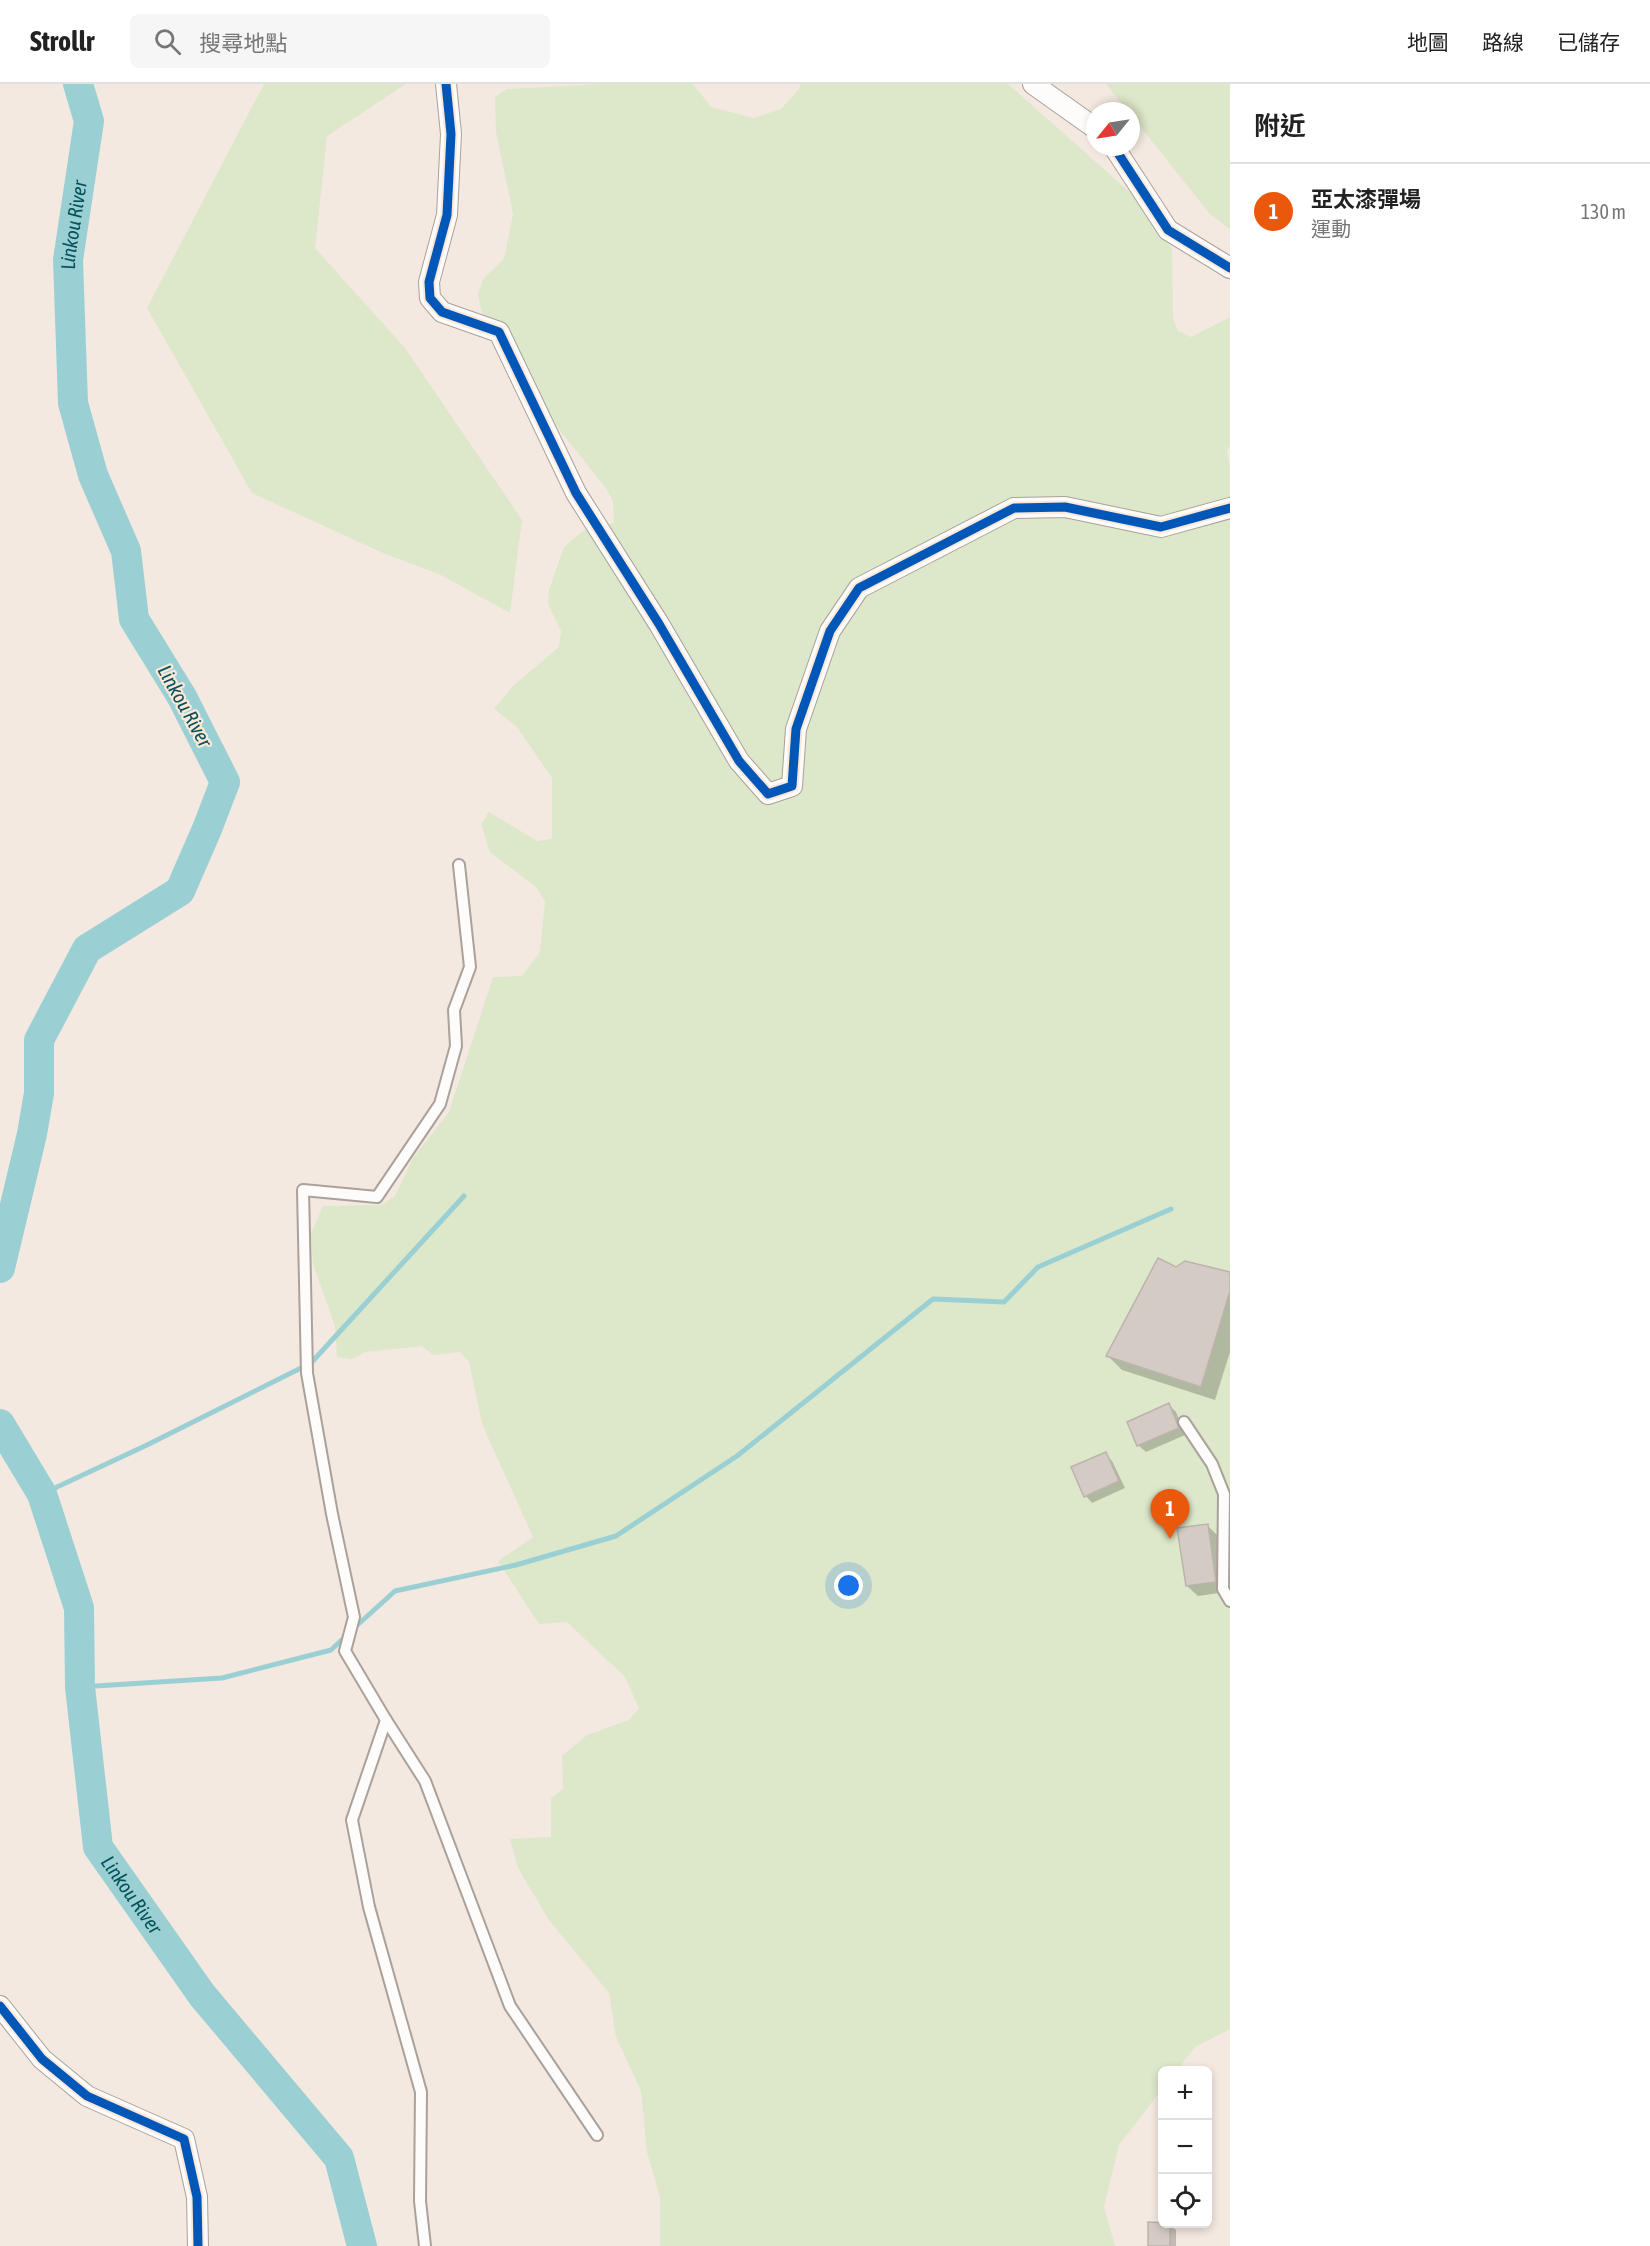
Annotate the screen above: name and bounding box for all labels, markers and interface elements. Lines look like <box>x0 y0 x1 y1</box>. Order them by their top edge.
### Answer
search box <box>130 14 550 68</box>
text: Strollr <box>30 25 94 57</box>
icon: search <box>151 25 184 58</box>
text: 搜尋地點 <box>199 30 287 56</box>
text: 地圖 <box>1407 30 1449 54</box>
text: 路線 <box>1482 30 1524 54</box>
text: 已儲存 <box>1557 30 1620 54</box>
north arrow <box>1086 102 1140 156</box>
text: 附近 <box>1254 111 1306 141</box>
water label: Linkou River <box>56 178 91 270</box>
text: 亞太漆彈場 <box>1311 186 1421 212</box>
text: 1 <box>1269 200 1278 223</box>
text: 130 m <box>1581 200 1626 223</box>
text: 運動 <box>1311 217 1351 240</box>
water label: Linkou River <box>154 661 218 752</box>
pin: 1 <box>1150 1490 1190 1539</box>
your location <box>834 1571 863 1600</box>
water label: Linkou River <box>97 1851 168 1939</box>
map controls <box>1158 2066 1212 2228</box>
button: + <box>1158 2066 1212 2120</box>
button: − <box>1158 2120 1212 2174</box>
button: locate <box>1158 2174 1212 2228</box>

